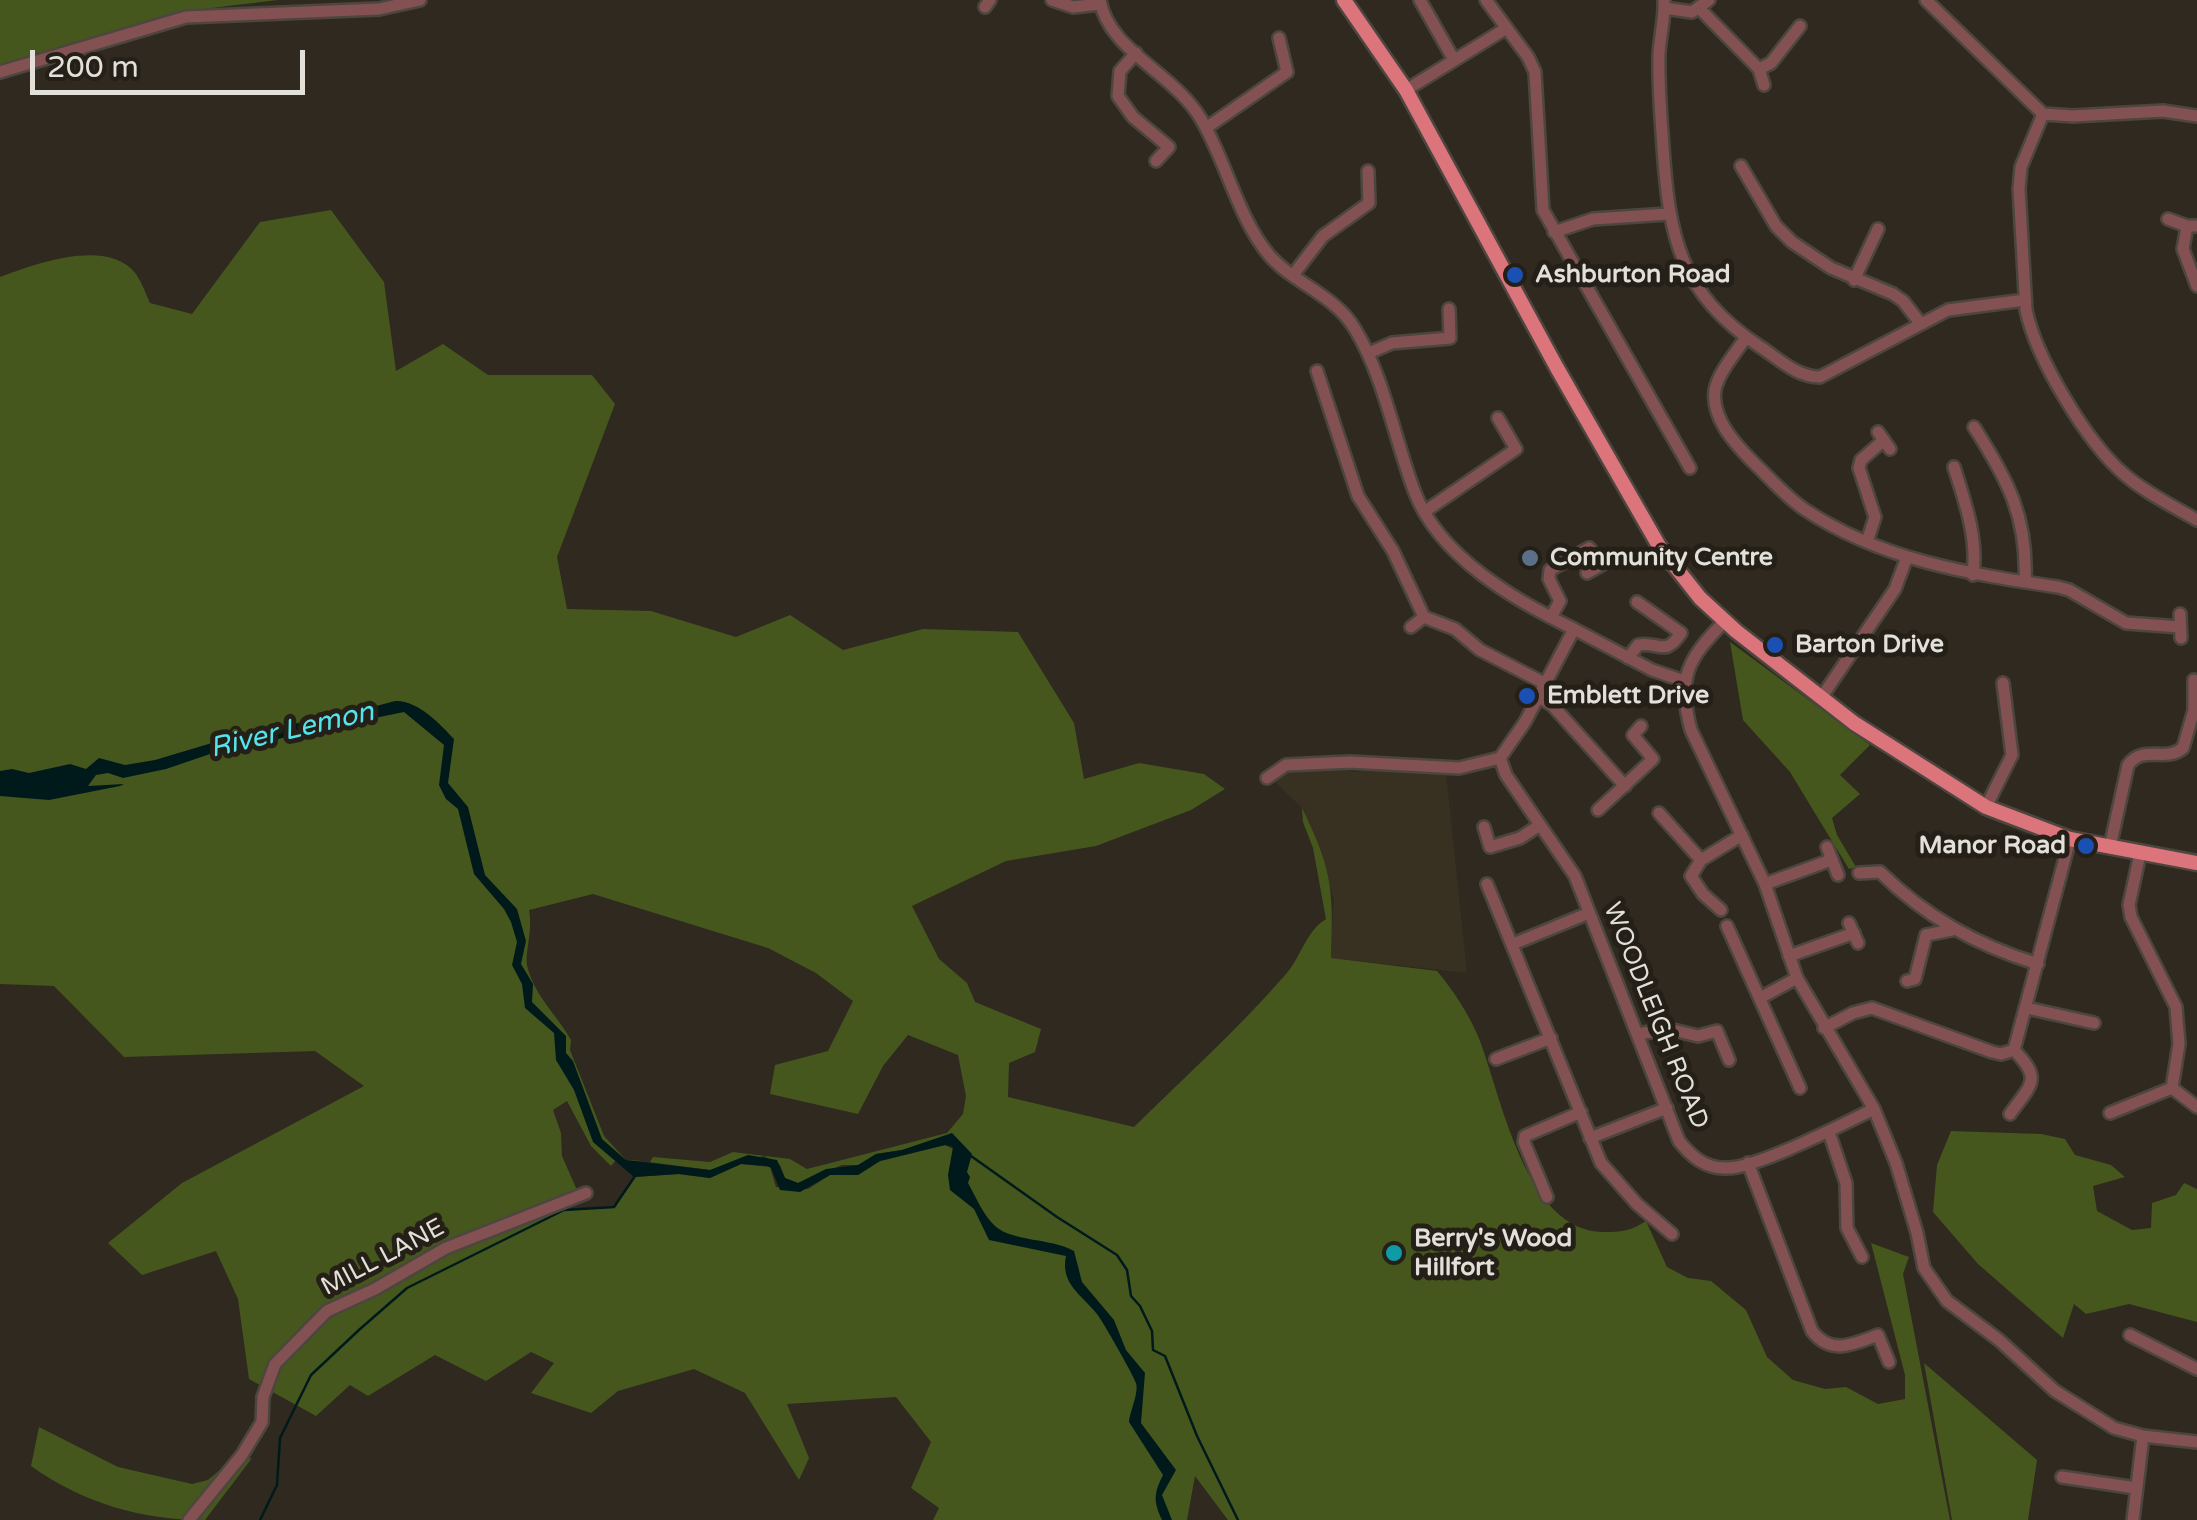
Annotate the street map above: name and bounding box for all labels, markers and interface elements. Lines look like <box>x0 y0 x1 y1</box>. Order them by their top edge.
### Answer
scale bar <box>35 30 310 92</box>
text: 200 m <box>47 49 139 86</box>
place label: Ashburton Road <box>1535 260 1731 290</box>
marker: Ashburton Road <box>1504 264 1526 286</box>
place label: Community Centre <box>1550 543 1773 573</box>
marker: Community Centre <box>1519 547 1541 569</box>
place label: Barton Drive <box>1795 630 1944 660</box>
marker: Barton Drive <box>1764 634 1786 656</box>
place label: Emblett Drive <box>1547 681 1709 711</box>
marker: Emblett Drive <box>1516 685 1538 707</box>
water label: River Lemon <box>207 696 377 766</box>
place label: Manor Road <box>1918 831 2066 861</box>
marker: Manor Road <box>2075 835 2097 857</box>
street label: WOODLEIGH ROAD <box>1596 898 1714 1134</box>
street label: MILL LANE <box>316 1213 450 1303</box>
place label: Berry's Wood Hillfort <box>1414 1224 1572 1283</box>
marker: Berry's Wood Hillfort <box>1383 1242 1405 1264</box>

